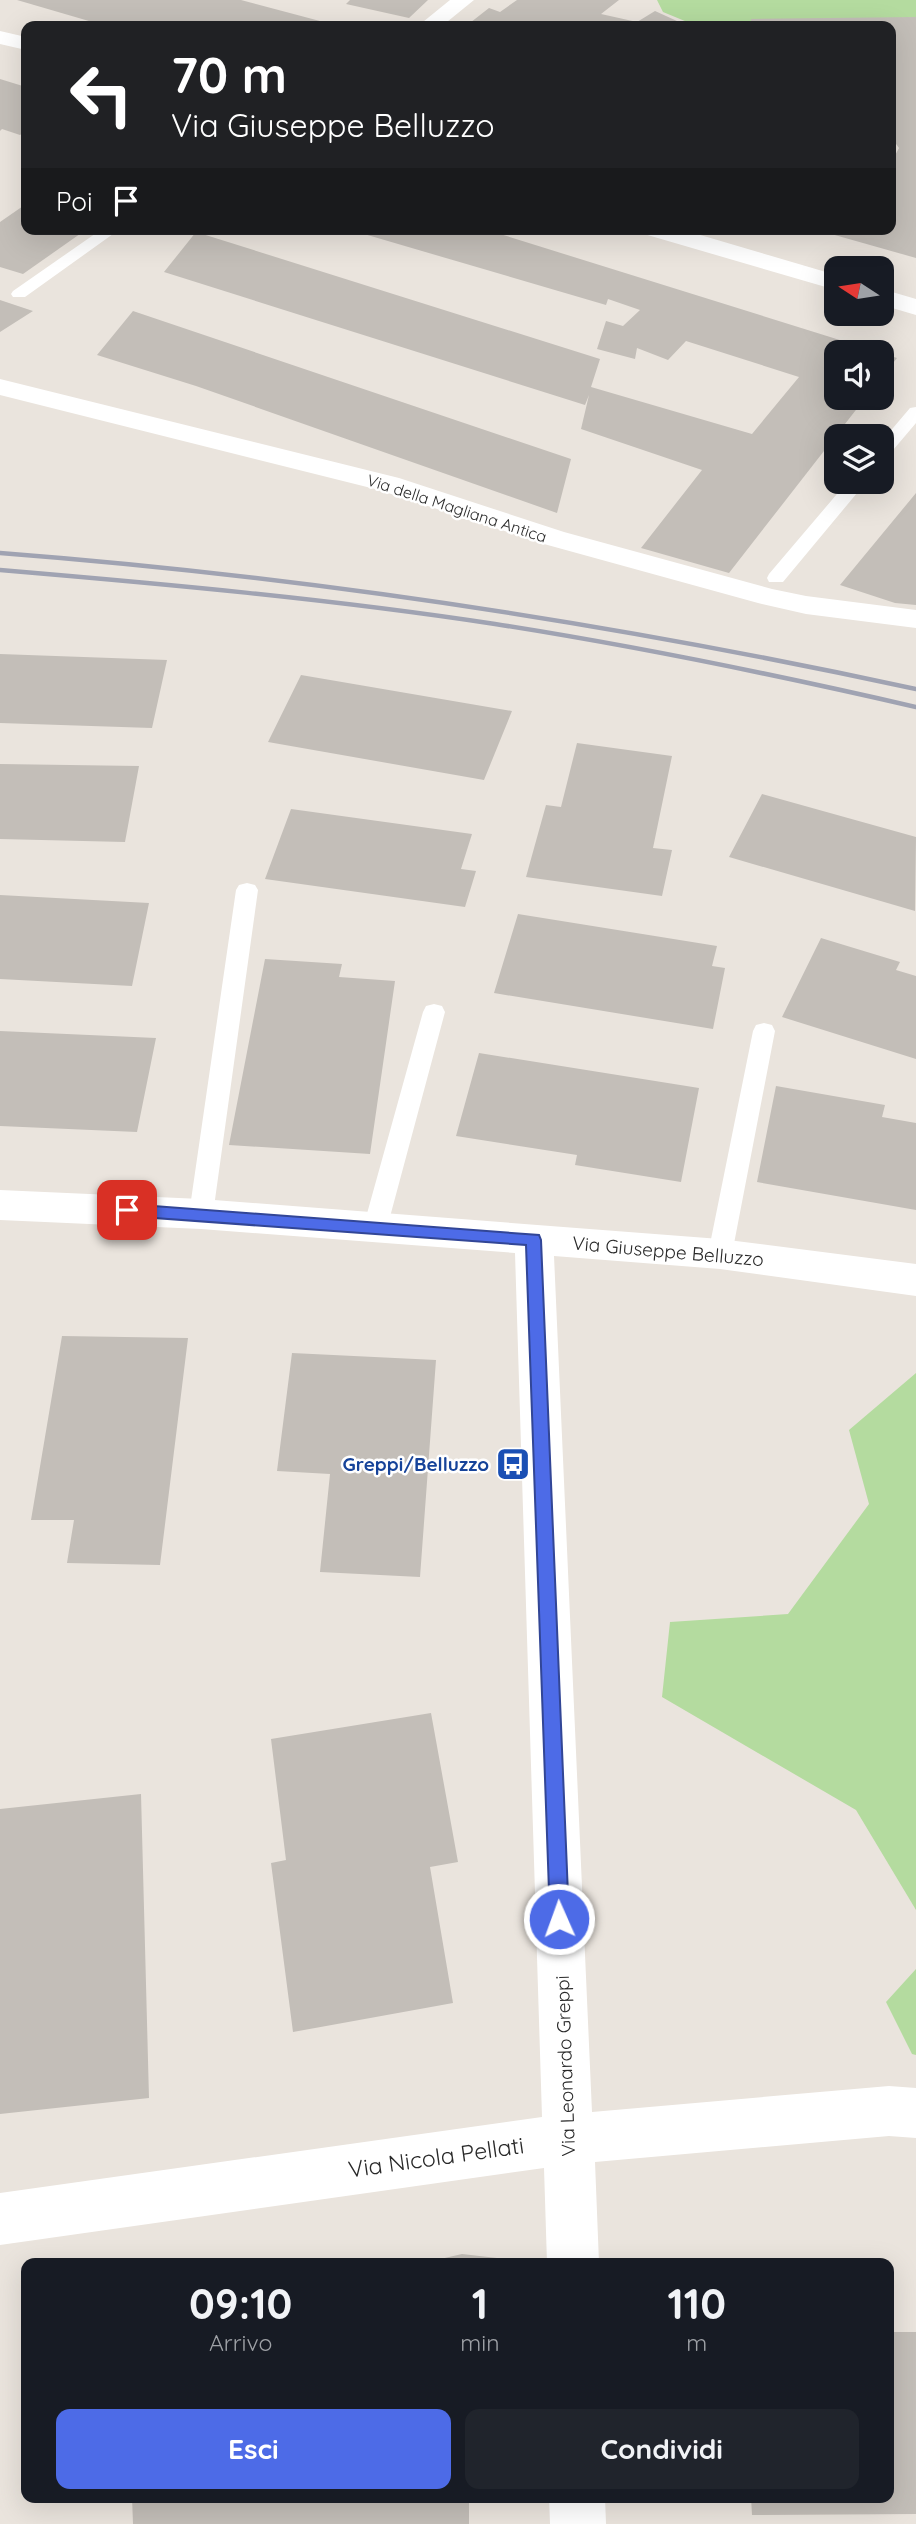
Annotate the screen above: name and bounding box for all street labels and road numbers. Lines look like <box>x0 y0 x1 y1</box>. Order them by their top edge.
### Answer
street label: Via della Magliana Antica <box>365 469 549 547</box>
street label: Via Giuseppe Belluzzo <box>571 1231 765 1271</box>
street label: Via Leonardo Greppi <box>550 1975 580 2157</box>
street label: Via Nicola Pellati <box>346 2130 526 2184</box>

